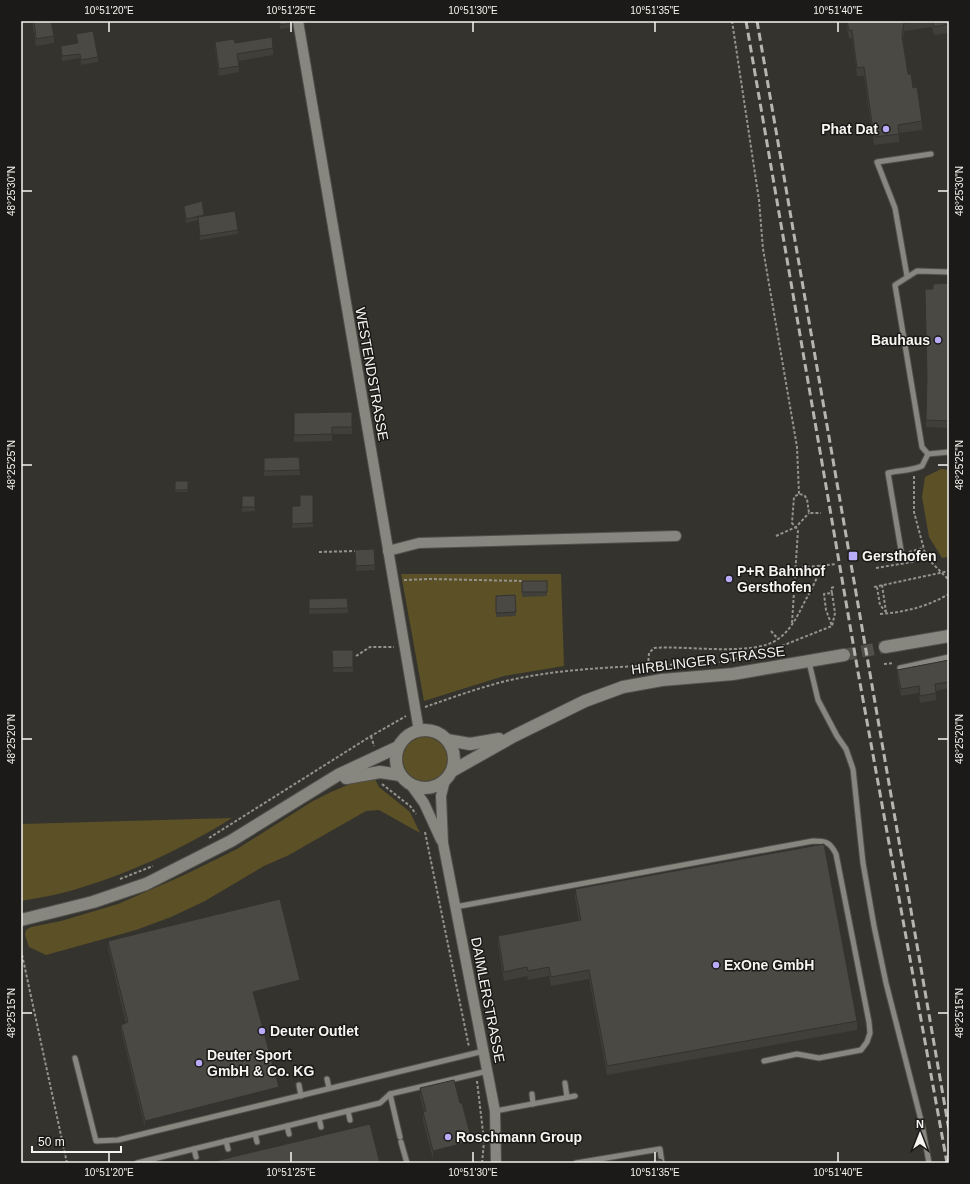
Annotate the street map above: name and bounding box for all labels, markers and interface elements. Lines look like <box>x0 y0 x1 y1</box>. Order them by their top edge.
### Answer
text: 10°51'20"E <box>84 5 134 16</box>
text: 10°51'25"E <box>266 5 316 16</box>
text: 10°51'30"E <box>448 5 498 16</box>
text: 10°51'35"E <box>630 5 680 16</box>
text: 10°51'40"E <box>813 5 863 16</box>
place label: Phat Dat <box>821 121 878 137</box>
marker: Phat Dat <box>881 124 891 134</box>
text: 48°25'30"N <box>6 166 17 216</box>
text: 48°25'30"N <box>954 166 965 216</box>
street label: WESTENDSTRASSE <box>352 306 392 442</box>
place label: Bauhaus <box>871 332 930 348</box>
marker: Bauhaus <box>933 335 943 345</box>
text: 48°25'25"N <box>6 440 17 490</box>
text: 48°25'25"N <box>954 440 965 490</box>
place label: Gersthofen <box>862 548 937 564</box>
marker: Gersthofen <box>847 550 859 562</box>
place label: P+R Bahnhof Gersthofen <box>737 563 826 595</box>
marker: P+R Bahnhof Gersthofen <box>724 574 734 584</box>
street label: HIRBLINGER STRASSE <box>630 643 786 677</box>
text: 48°25'20"N <box>6 714 17 764</box>
text: 48°25'20"N <box>954 714 965 764</box>
street label: DAIMLERSTRASSE <box>468 936 508 1064</box>
place label: ExOne GmbH <box>724 957 814 973</box>
marker: ExOne GmbH <box>711 960 721 970</box>
text: 48°25'15"N <box>6 988 17 1038</box>
text: 48°25'15"N <box>954 988 965 1038</box>
place label: Deuter Outlet <box>270 1023 359 1039</box>
marker: Deuter Outlet <box>257 1026 267 1036</box>
place label: Deuter Sport GmbH & Co. KG <box>207 1047 314 1079</box>
marker: Deuter Sport GmbH & Co. KG <box>194 1058 204 1068</box>
north arrow <box>900 1114 940 1154</box>
text: N <box>916 1118 924 1130</box>
scale bar <box>32 1128 121 1154</box>
place label: Roschmann Group <box>456 1129 582 1145</box>
marker: Roschmann Group <box>443 1132 453 1142</box>
text: 50 m <box>38 1135 65 1149</box>
text: 10°51'20"E <box>84 1167 134 1178</box>
text: 10°51'25"E <box>266 1167 316 1178</box>
text: 10°51'30"E <box>448 1167 498 1178</box>
text: 10°51'35"E <box>630 1167 680 1178</box>
text: 10°51'40"E <box>813 1167 863 1178</box>

